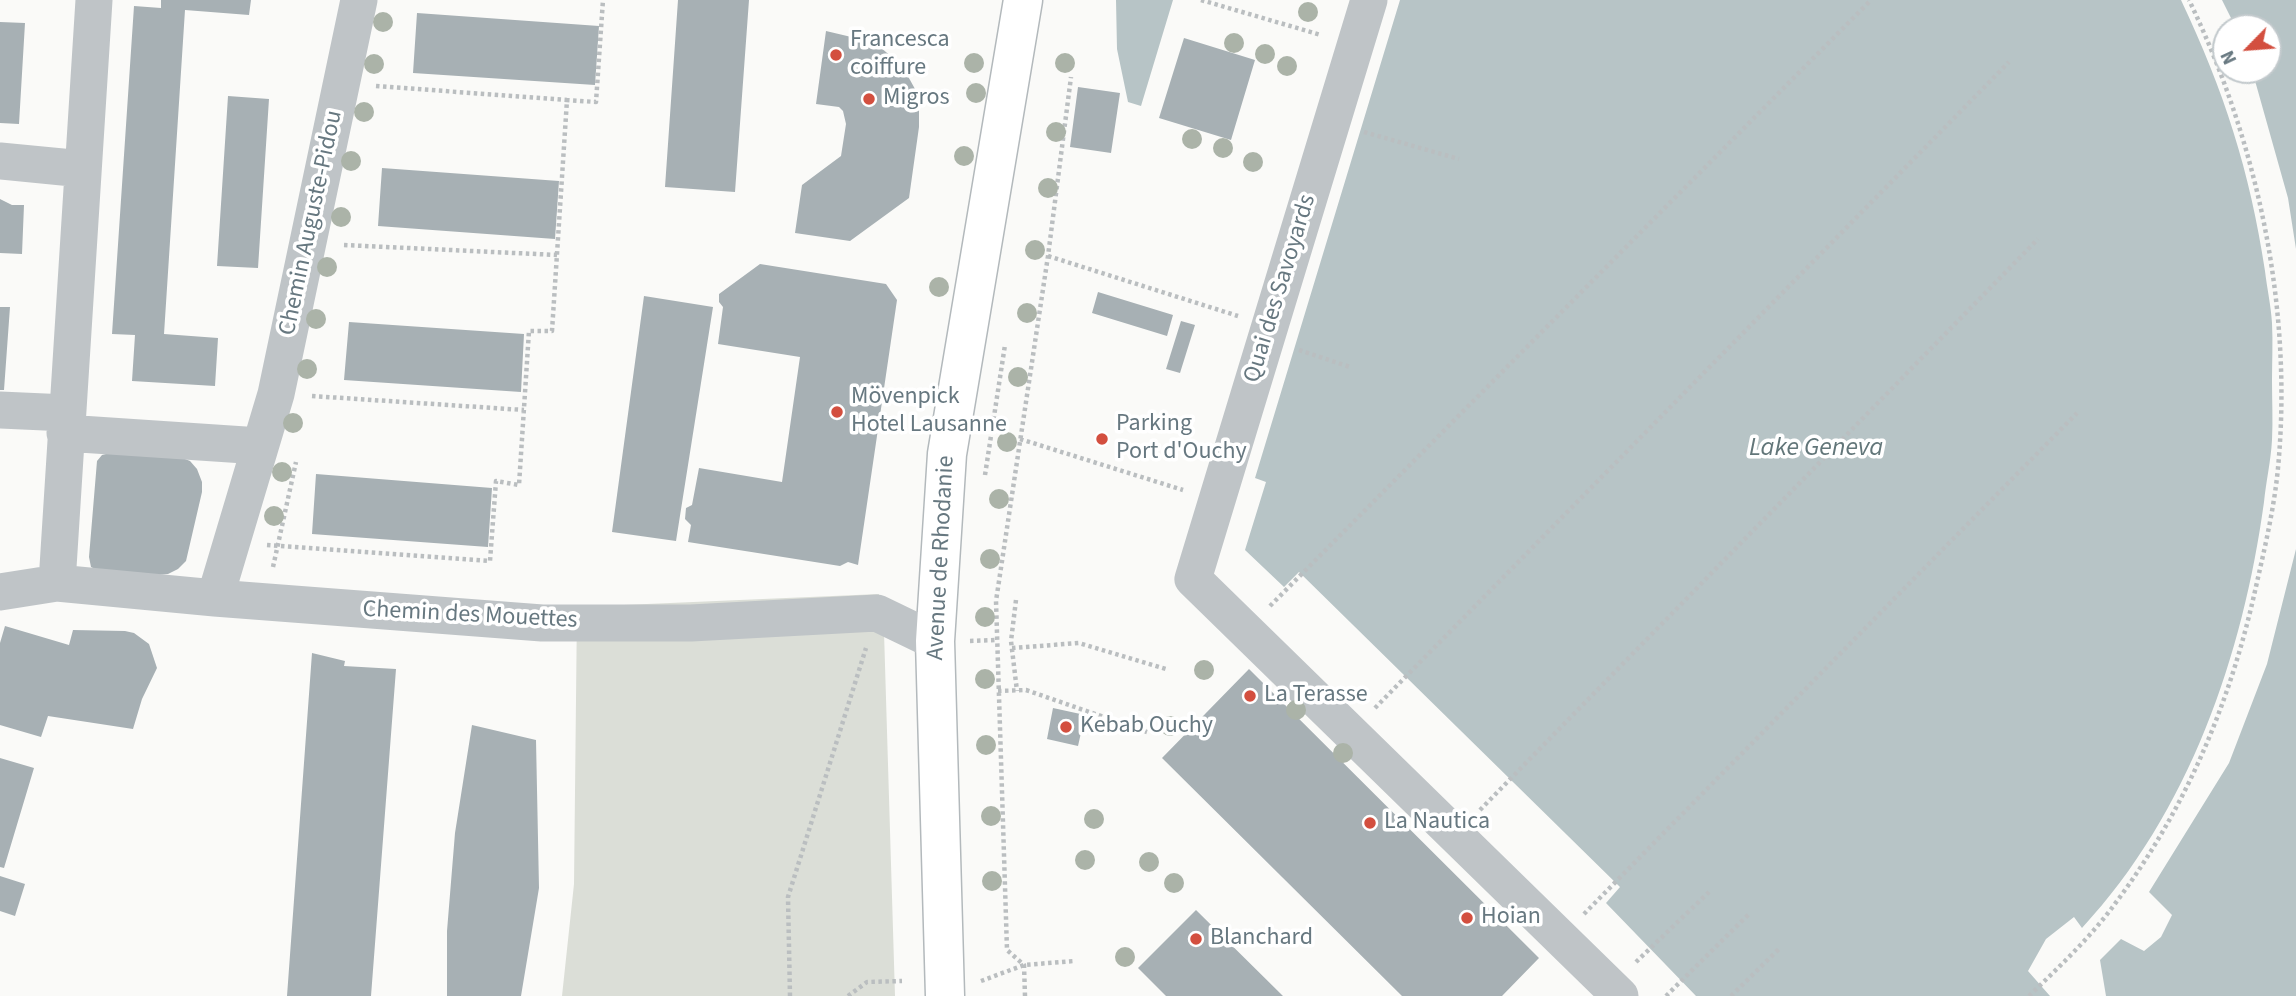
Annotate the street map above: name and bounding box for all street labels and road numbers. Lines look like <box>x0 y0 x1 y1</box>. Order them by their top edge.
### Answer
street label: Chemin Auguste-Pidou <box>274 108 350 338</box>
street label: Quai des Savoyards <box>1239 191 1323 387</box>
street label: Avenue de Rhodanie <box>922 455 962 661</box>
street label: Chemin des Mouettes <box>362 596 578 636</box>

